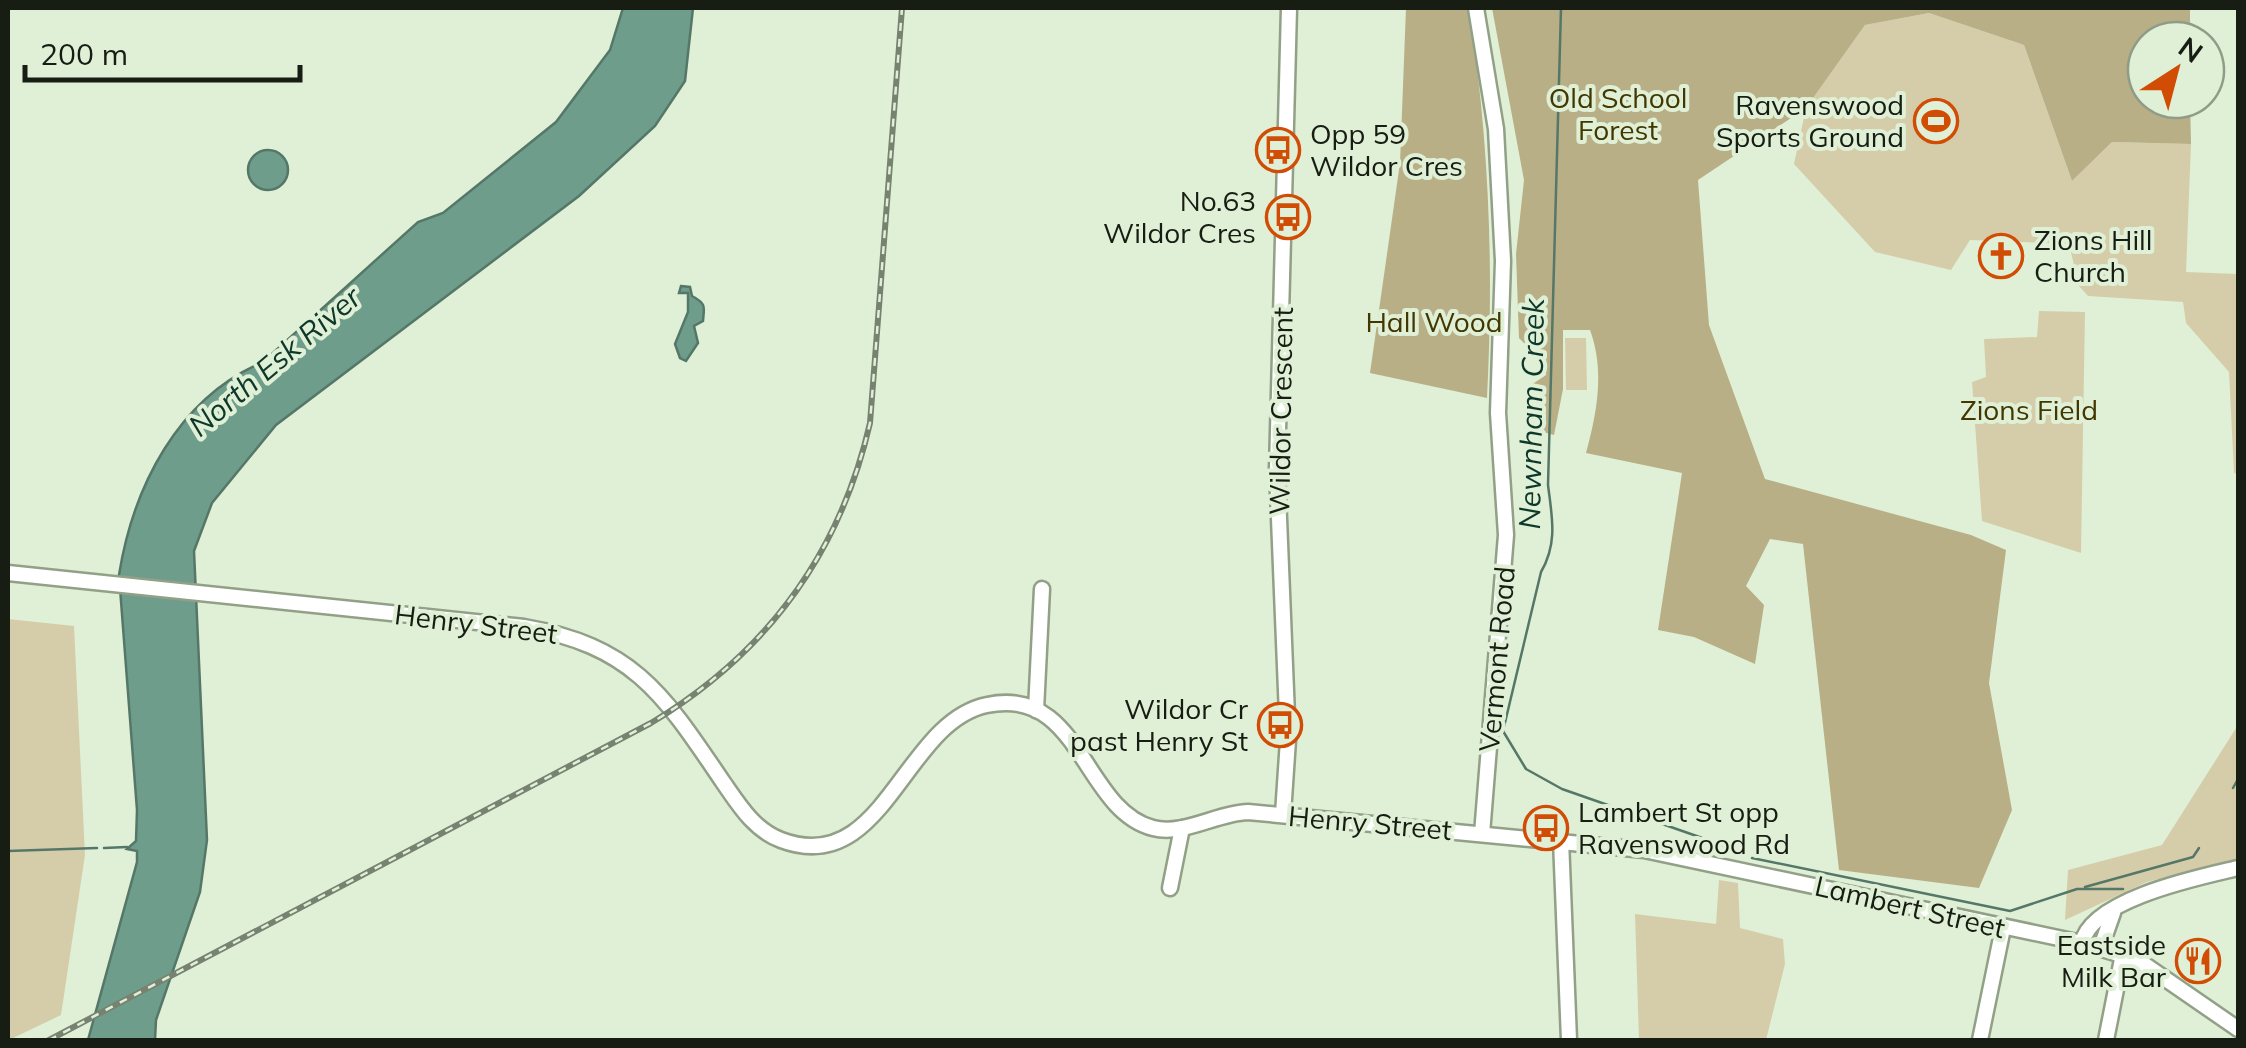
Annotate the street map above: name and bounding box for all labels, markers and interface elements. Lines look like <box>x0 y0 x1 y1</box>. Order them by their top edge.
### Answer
scale bar <box>25 20 300 82</box>
north arrow <box>2126 20 2226 120</box>
text: N <box>2172 29 2210 70</box>
text: 200 m <box>40 35 128 73</box>
park label: Old School Forest <box>1549 80 1687 147</box>
place label: Ravenswood Sports Ground <box>1716 87 1904 154</box>
sports icon: Ravenswood Sports Ground <box>1913 98 1959 144</box>
place label: Opp 59 Wildor Cres <box>1310 116 1463 183</box>
bus stop icon: Opp 59 Wildor Cres <box>1255 127 1301 173</box>
place label: No.63 Wildor Cres <box>1103 183 1256 250</box>
bus stop icon: No.63 Wildor Cres <box>1265 194 1311 240</box>
place label: Zions Hill Church <box>2034 222 2152 289</box>
church icon: Zions Hill Church <box>1978 233 2024 279</box>
water label: North Esk River <box>180 277 369 444</box>
water label: Newnham Creek <box>1510 296 1552 530</box>
park label: Hall Wood <box>1365 304 1503 339</box>
street label: Wildor Crescent <box>1261 307 1300 515</box>
park label: Zions Field <box>1960 392 2098 427</box>
street label: Vermont Road <box>1471 565 1522 753</box>
street label: Henry Street <box>393 596 560 651</box>
place label: Wildor Cr past Henry St <box>1070 691 1249 758</box>
bus stop icon: Wildor Cr past Henry St <box>1257 702 1303 748</box>
place label: Lambert St opp Ravenswood Rd <box>1578 794 1790 861</box>
street label: Henry Street <box>1287 798 1453 847</box>
bus stop icon: Lambert St opp Ravenswood Rd <box>1523 805 1569 851</box>
street label: Lambert Street <box>1812 868 2009 945</box>
place label: Eastside Milk Bar <box>2057 927 2167 994</box>
restaurant icon: Eastside Milk Bar <box>2175 938 2221 984</box>

